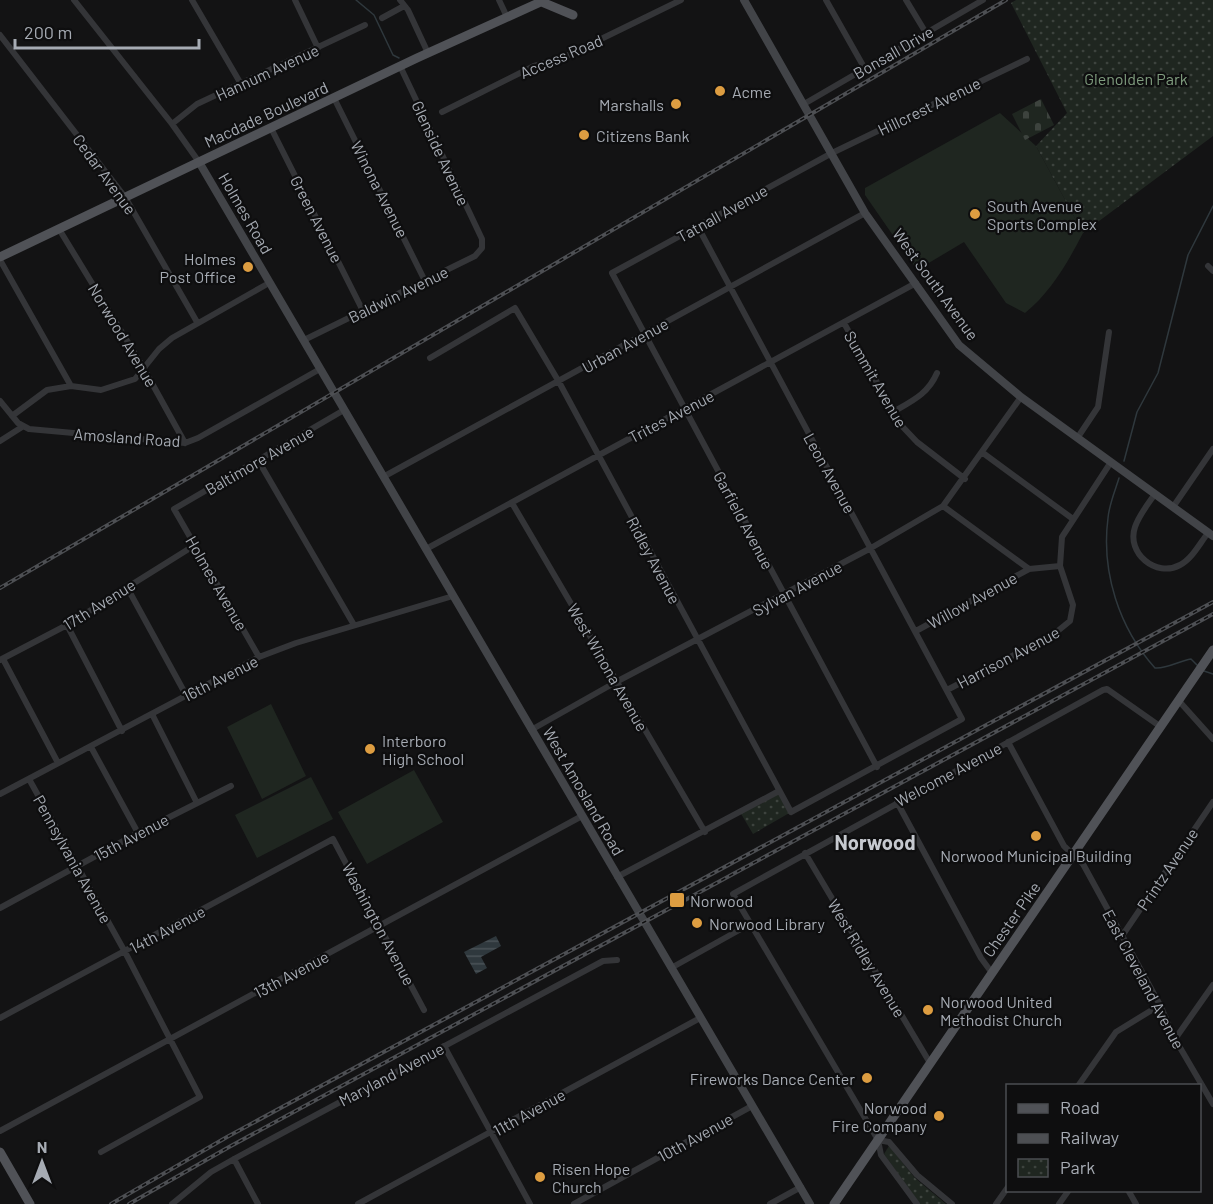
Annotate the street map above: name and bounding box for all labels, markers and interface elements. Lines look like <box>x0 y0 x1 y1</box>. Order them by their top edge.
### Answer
scale bar <box>15 12 200 50</box>
text: 200 m <box>24 21 72 43</box>
street label: Bonsall Drive <box>850 21 936 83</box>
street label: Access Road <box>517 30 605 82</box>
street label: Hannum Avenue <box>212 40 322 104</box>
park label: Glenolden Park <box>1084 69 1188 88</box>
street label: Hillcrest Avenue <box>875 73 983 139</box>
street label: Macdade Boulevard <box>201 77 331 151</box>
place label: Acme <box>732 82 771 101</box>
marker: Acme <box>713 84 727 98</box>
place label: Marshalls <box>599 95 664 114</box>
street label: Glenside Avenue <box>408 97 474 209</box>
marker: Marshalls <box>669 97 683 111</box>
place label: Citizens Bank <box>596 126 690 145</box>
marker: Citizens Bank <box>577 128 591 142</box>
street label: Cedar Avenue <box>69 130 141 218</box>
street label: Winona Avenue <box>347 137 413 241</box>
street label: Holmes Road <box>215 169 277 257</box>
street label: Green Avenue <box>287 172 347 266</box>
street label: Tatnall Avenue <box>673 180 771 246</box>
place label: South Avenue Sports Complex <box>987 196 1097 233</box>
marker: South Avenue Sports Complex <box>968 207 982 221</box>
street label: West South Avenue <box>889 224 983 344</box>
place label: Holmes Post Office <box>160 249 236 286</box>
marker: Holmes Post Office <box>241 260 255 274</box>
street label: Baldwin Avenue <box>345 262 451 326</box>
street label: Norwood Avenue <box>85 280 161 390</box>
street label: Urban Avenue <box>579 313 671 377</box>
street label: Summit Avenue <box>841 327 911 431</box>
street label: Trites Avenue <box>625 386 717 446</box>
street label: Baltimore Avenue <box>201 421 317 499</box>
street label: Amosland Road <box>73 424 181 450</box>
street label: Leon Avenue <box>800 429 860 517</box>
street label: Garfield Avenue <box>710 468 778 572</box>
street label: Ridley Avenue <box>623 513 685 607</box>
street label: Holmes Avenue <box>182 532 252 634</box>
street label: Sylvan Avenue <box>749 556 845 620</box>
street label: Willow Avenue <box>924 568 1020 632</box>
street label: 17th Avenue <box>59 574 139 634</box>
street label: West Winona Avenue <box>564 600 652 734</box>
street label: Harrison Avenue <box>953 622 1063 692</box>
street label: 16th Avenue <box>179 651 261 705</box>
street label: West Amosland Road <box>539 723 629 859</box>
place label: Interboro High School <box>382 731 464 768</box>
street label: Welcome Avenue <box>891 738 1005 810</box>
marker: Interboro High School <box>363 742 377 756</box>
street label: Pennsylvania Avenue <box>30 792 116 926</box>
street label: 15th Avenue <box>90 809 172 865</box>
street label: Printz Avenue <box>1133 824 1201 914</box>
marker: Norwood Municipal Building <box>1029 829 1043 843</box>
district label: Norwood <box>835 830 915 854</box>
place label: Norwood Municipal Building <box>940 846 1132 865</box>
street label: Washington Avenue <box>339 859 419 989</box>
street label: Chester Pike <box>978 878 1044 960</box>
marker: Norwood <box>668 891 686 909</box>
place label: Norwood <box>690 891 753 910</box>
street label: West Ridley Avenue <box>824 896 910 1020</box>
street label: 14th Avenue <box>126 901 208 957</box>
street label: East Cleveland Avenue <box>1099 906 1189 1052</box>
place label: Norwood Library <box>709 914 826 933</box>
marker: Norwood Library <box>690 916 704 930</box>
street label: 13th Avenue <box>250 946 332 1002</box>
place label: Norwood United Methodist Church <box>940 992 1062 1029</box>
marker: Norwood United Methodist Church <box>921 1003 935 1017</box>
street label: Maryland Avenue <box>335 1038 447 1110</box>
place label: Fireworks Dance Center <box>690 1069 855 1088</box>
marker: Fireworks Dance Center <box>860 1071 874 1085</box>
street label: 11th Avenue <box>490 1084 568 1140</box>
legend <box>1006 1084 1201 1192</box>
text: Road <box>1060 1096 1100 1118</box>
place label: Norwood Fire Company <box>832 1098 928 1135</box>
street label: 10th Avenue <box>654 1109 736 1165</box>
marker: Norwood Fire Company <box>932 1109 946 1123</box>
text: Railway <box>1060 1126 1119 1148</box>
north arrow <box>12 1132 72 1192</box>
text: N <box>37 1137 47 1156</box>
text: Park <box>1060 1156 1095 1178</box>
place label: Risen Hope Church <box>552 1159 630 1196</box>
marker: Risen Hope Church <box>533 1170 547 1184</box>

